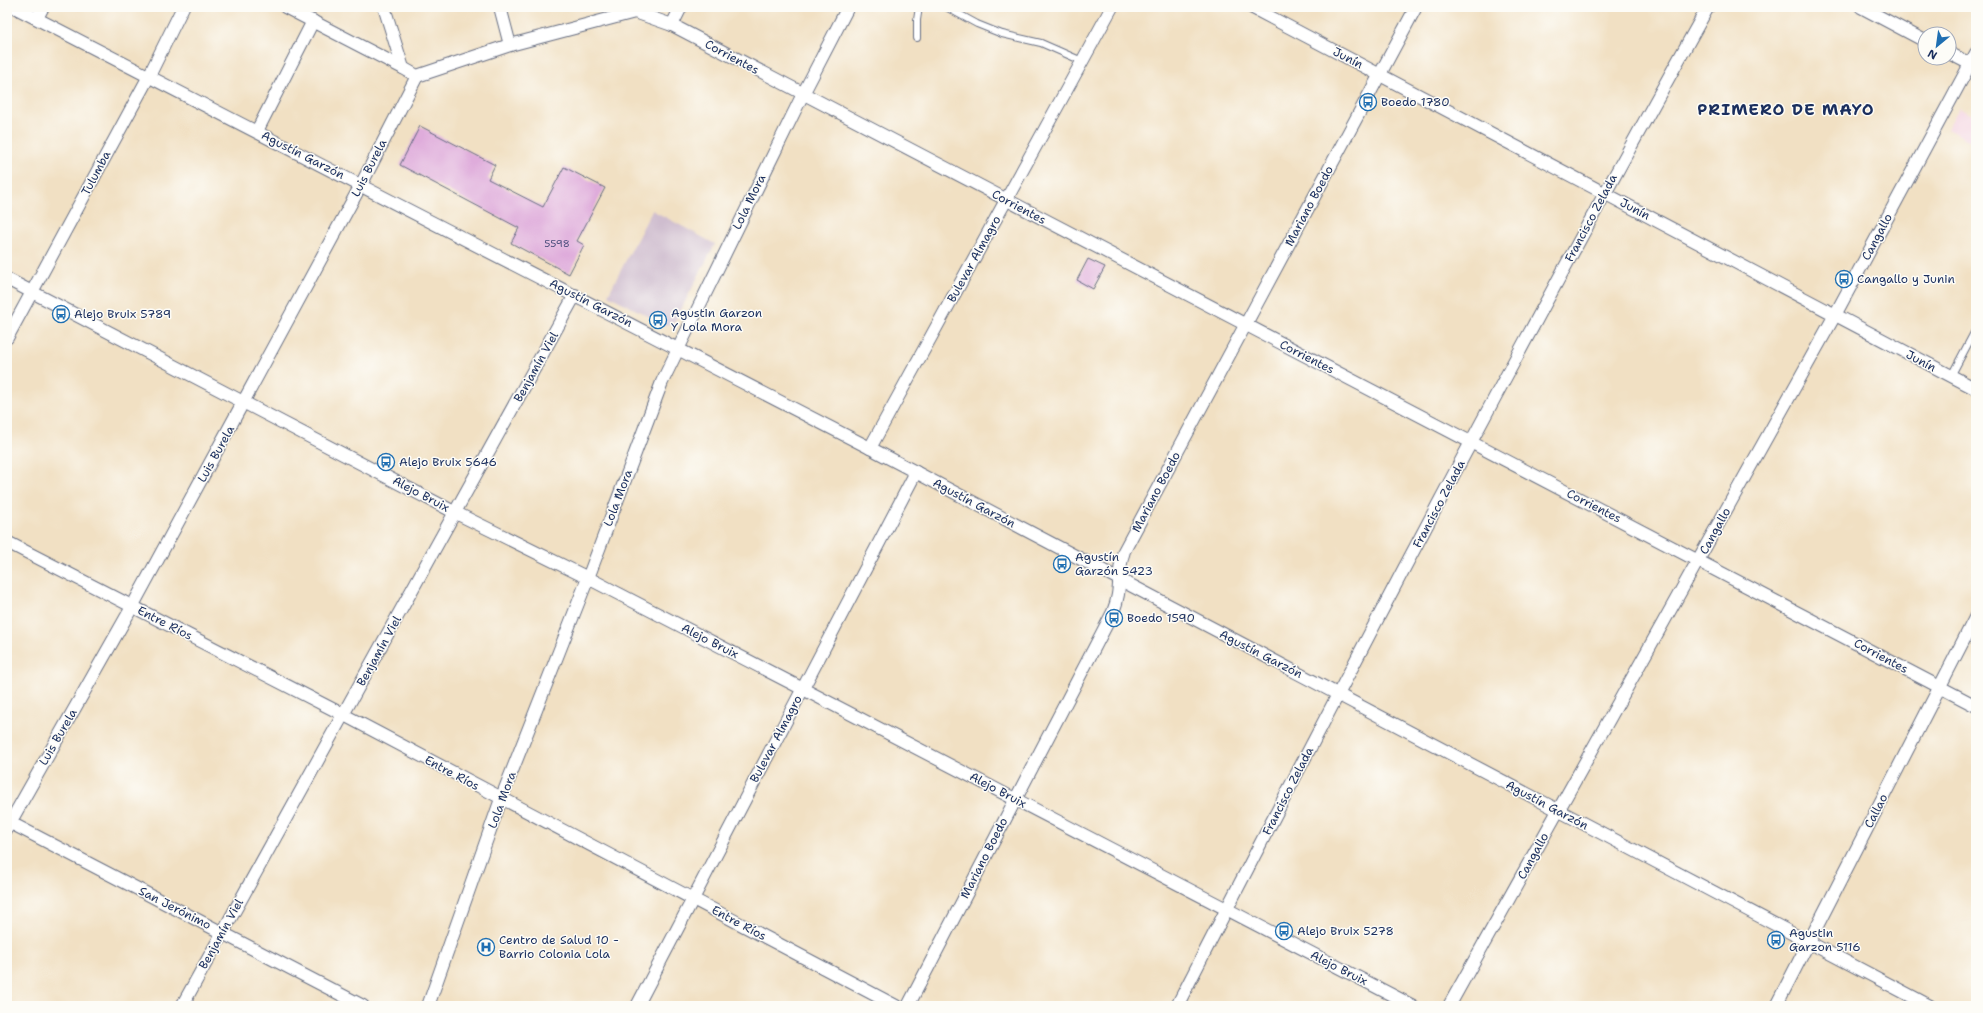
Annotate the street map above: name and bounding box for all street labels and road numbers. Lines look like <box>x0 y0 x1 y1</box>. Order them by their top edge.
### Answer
street label: Corrientes <box>702 36 762 78</box>
street label: Junín <box>1330 44 1366 72</box>
street label: Agustín Garzón <box>259 127 347 183</box>
street label: Luis Burela <box>348 136 391 200</box>
street label: Tulumba <box>78 147 115 198</box>
street label: Mariano Boedo <box>1281 163 1337 249</box>
street label: Lola Mora <box>729 171 769 232</box>
street label: Francisco Zelada <box>1561 171 1621 265</box>
street label: Corrientes <box>989 186 1049 228</box>
street label: Junín <box>1617 194 1653 224</box>
street label: Cangallo <box>1858 211 1896 263</box>
street label: Bulevar Almagro <box>944 213 1004 305</box>
street label: Agustín Garzón <box>547 275 635 331</box>
street label: Benjamín Viel <box>510 329 562 405</box>
street label: Corrientes <box>1277 336 1337 378</box>
street label: Junín <box>1903 346 1939 376</box>
street label: Luis Burela <box>194 422 238 485</box>
street label: Mariano Boedo <box>1128 449 1184 535</box>
street label: Francisco Zelada <box>1409 457 1469 551</box>
street label: Lola Mora <box>600 467 636 529</box>
street label: Alejo Bruix <box>390 472 452 516</box>
street label: Agustín Garzón <box>930 475 1018 531</box>
street label: Corrientes <box>1564 485 1624 527</box>
street label: Cangallo <box>1696 505 1734 557</box>
street label: Entre Ríos <box>135 602 195 644</box>
street label: Benjamín Viel <box>353 613 405 689</box>
street label: Alejo Bruix <box>679 620 741 662</box>
street label: Agustín Garzón <box>1217 626 1305 682</box>
street label: Corrientes <box>1851 635 1911 677</box>
street label: Bulevar Almagro <box>746 693 806 785</box>
street label: Luis Burela <box>35 705 81 768</box>
street label: Francisco Zelada <box>1259 744 1317 838</box>
street label: Entre Ríos <box>422 752 482 794</box>
street label: Alejo Bruix <box>967 768 1029 812</box>
street label: Lola Mora <box>484 769 520 831</box>
street label: Agustín Garzón <box>1503 777 1591 833</box>
street label: Callao <box>1861 791 1891 831</box>
street label: Mariano Boedo <box>957 815 1011 901</box>
street label: Cangallo <box>1514 830 1552 882</box>
street label: San Jerónimo <box>136 883 214 933</box>
street label: Benjamín Viel <box>195 896 247 972</box>
street label: Entre Ríos <box>709 902 769 944</box>
street label: Alejo Bruix <box>1308 947 1370 989</box>

